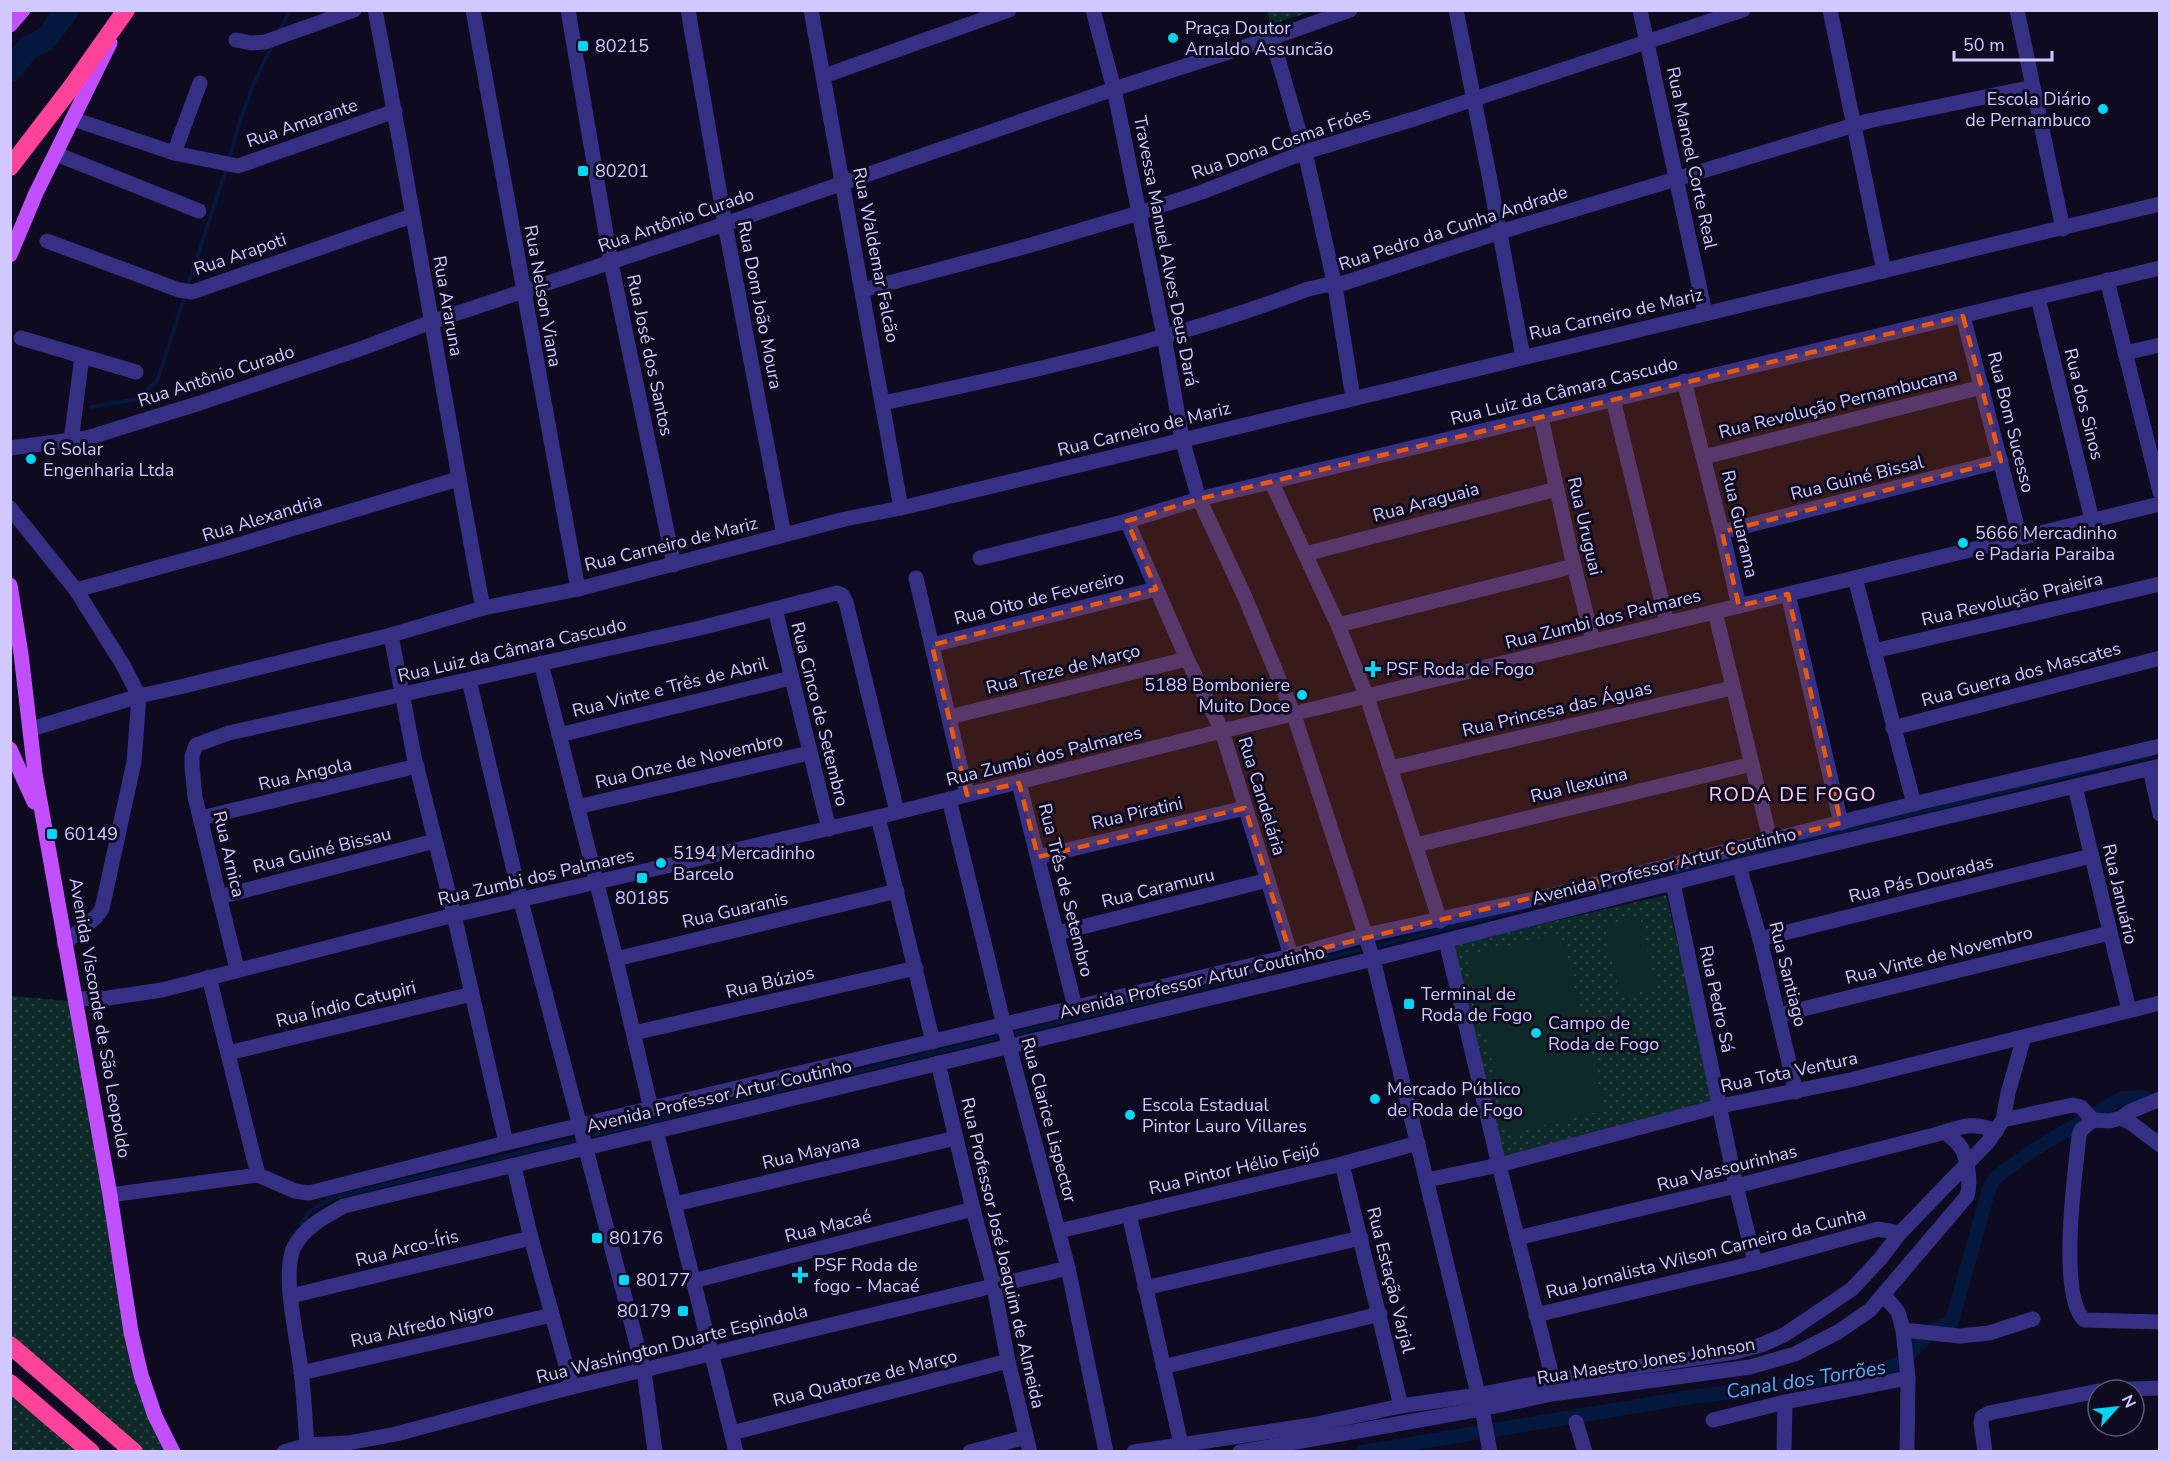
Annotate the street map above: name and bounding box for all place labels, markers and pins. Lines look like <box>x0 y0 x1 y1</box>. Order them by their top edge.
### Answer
place label: Praça Doutor Arnaldo Assuncão <box>1185 16 1333 61</box>
marker: Praça Doutor Arnaldo Assuncão <box>1166 31 1180 45</box>
place label: 80215 <box>595 34 649 58</box>
marker: 80215 <box>576 39 590 53</box>
place label: Escola Diário de Pernambuco <box>1965 87 2091 132</box>
marker: Escola Diário de Pernambuco <box>2096 102 2110 116</box>
place label: 80201 <box>595 159 649 183</box>
marker: 80201 <box>576 164 590 178</box>
place label: G Solar Engenharia Ltda <box>43 437 174 482</box>
marker: G Solar Engenharia Ltda <box>24 452 38 466</box>
place label: 5666 Mercadinho e Padaria Paraiba <box>1975 521 2117 566</box>
marker: 5666 Mercadinho e Padaria Paraiba <box>1956 536 1970 550</box>
place label: PSF Roda de Fogo <box>1386 657 1534 681</box>
marker: PSF Roda de Fogo <box>1364 660 1382 678</box>
place label: 5188 Bomboniere Muito Doce <box>1144 673 1290 718</box>
marker: 5188 Bomboniere Muito Doce <box>1295 688 1309 702</box>
place label: 60149 <box>64 822 118 846</box>
marker: 60149 <box>45 827 59 841</box>
place label: 5194 Mercadinho Barcelo <box>673 841 815 886</box>
marker: 5194 Mercadinho Barcelo <box>654 856 668 870</box>
marker: 80185 <box>635 871 649 885</box>
place label: 80185 <box>615 886 669 910</box>
place label: Terminal de Roda de Fogo <box>1421 982 1532 1027</box>
marker: Terminal de Roda de Fogo <box>1402 997 1416 1011</box>
place label: Campo de Roda de Fogo <box>1548 1011 1659 1056</box>
marker: Campo de Roda de Fogo <box>1529 1026 1543 1040</box>
place label: Mercado Público de Roda de Fogo <box>1387 1077 1523 1122</box>
marker: Mercado Público de Roda de Fogo <box>1368 1092 1382 1106</box>
place label: Escola Estadual Pintor Lauro Villares <box>1142 1093 1307 1138</box>
marker: Escola Estadual Pintor Lauro Villares <box>1123 1108 1137 1122</box>
place label: 80176 <box>609 1226 663 1250</box>
marker: 80176 <box>590 1231 604 1245</box>
place label: PSF Roda de fogo - Macaé <box>814 1253 920 1298</box>
marker: PSF Roda de fogo - Macaé <box>791 1266 809 1284</box>
place label: 80177 <box>636 1268 690 1292</box>
marker: 80177 <box>617 1273 631 1287</box>
place label: 80179 <box>617 1299 671 1323</box>
marker: 80179 <box>676 1304 690 1318</box>

